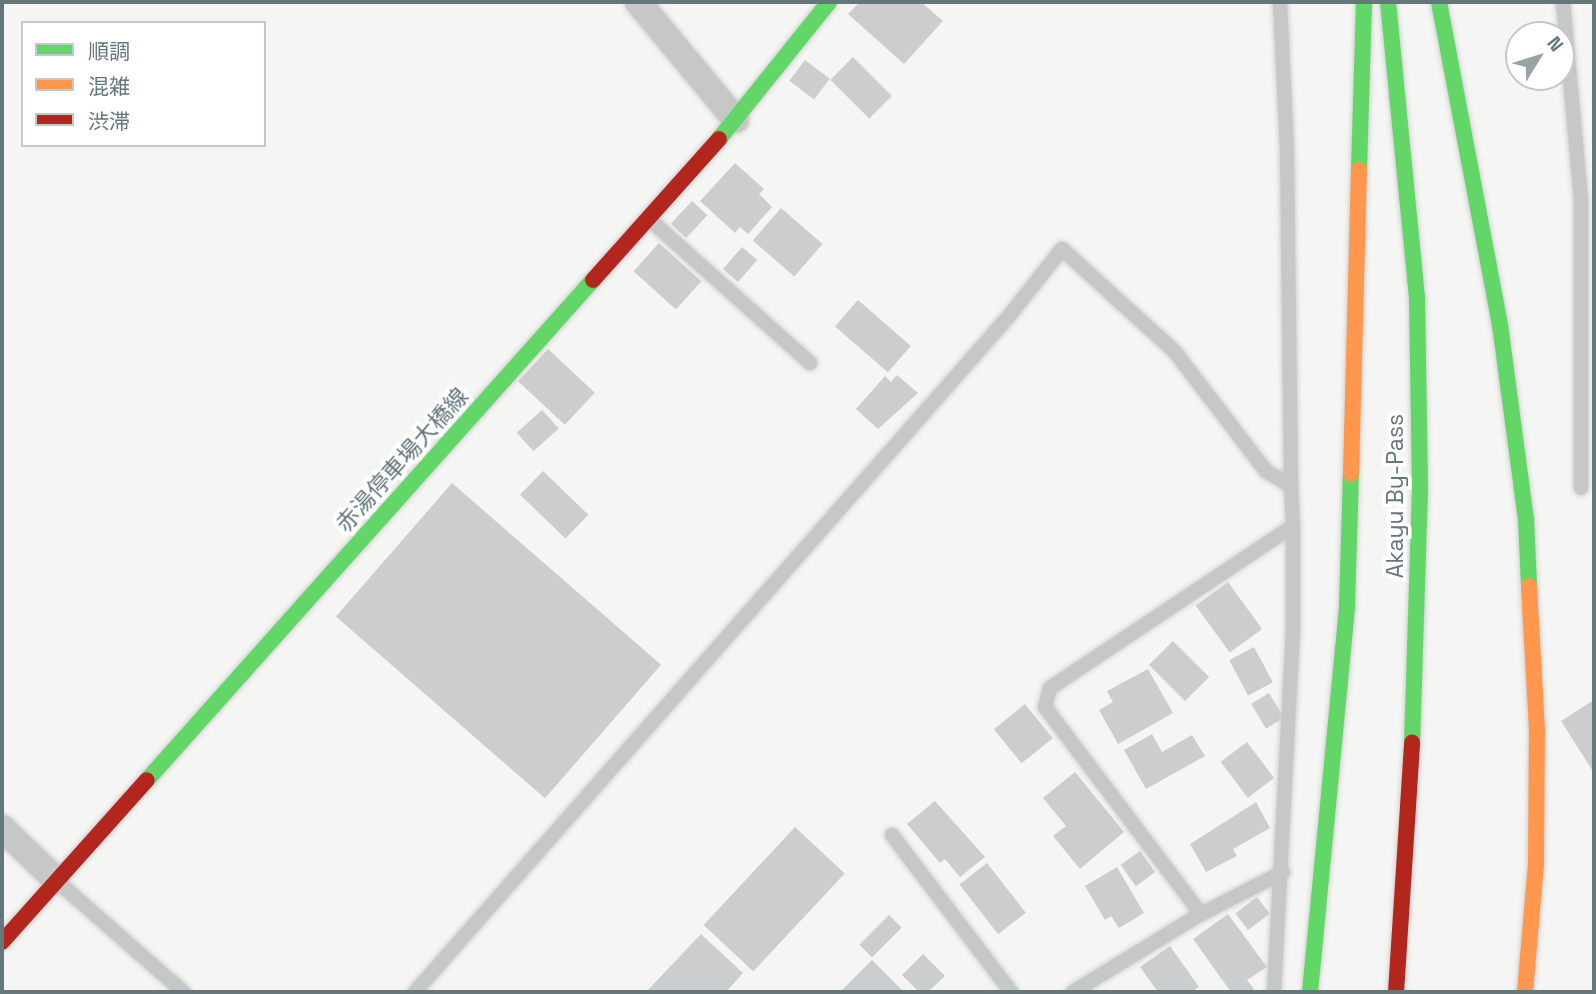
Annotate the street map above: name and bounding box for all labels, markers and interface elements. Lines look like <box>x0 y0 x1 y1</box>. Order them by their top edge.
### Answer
legend <box>21 21 266 147</box>
north arrow <box>1505 21 1575 91</box>
text: N <box>1542 31 1569 57</box>
text: 順調 <box>88 38 130 65</box>
text: 混雑 <box>88 73 130 100</box>
text: 渋滞 <box>88 108 130 135</box>
street label: 赤湯停車場大橋線 <box>330 382 474 538</box>
street label: Akayu By-Pass <box>1381 414 1409 578</box>

